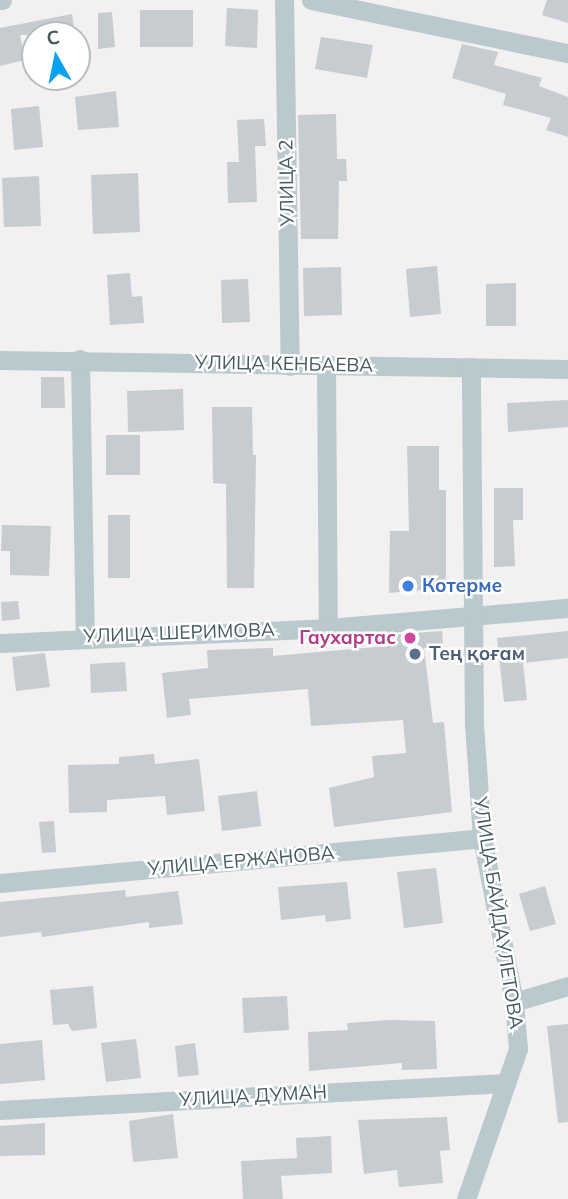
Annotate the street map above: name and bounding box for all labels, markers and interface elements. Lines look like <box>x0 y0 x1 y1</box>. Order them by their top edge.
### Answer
north arrow <box>21 21 91 91</box>
text: С <box>45 24 61 50</box>
street label: УЛИЦА 2 <box>275 139 299 227</box>
street label: УЛИЦА КЕНБАЕВА <box>195 351 373 377</box>
place label: Котерме <box>422 575 502 597</box>
marker: Котерме <box>400 578 416 594</box>
street label: УЛИЦА ШЕРИМОВА <box>83 618 275 648</box>
place label: Гаухартас <box>299 627 396 649</box>
marker: Гаухартас <box>402 630 418 646</box>
place label: Тең қоғам <box>429 643 525 665</box>
marker: Тең қоғам <box>407 646 423 662</box>
street label: УЛИЦА БАЙДАУЛЕТОВА <box>468 795 528 1031</box>
street label: УЛИЦА ЕРЖАНОВА <box>147 841 335 881</box>
street label: УЛИЦА ДУМАН <box>178 1081 328 1111</box>

